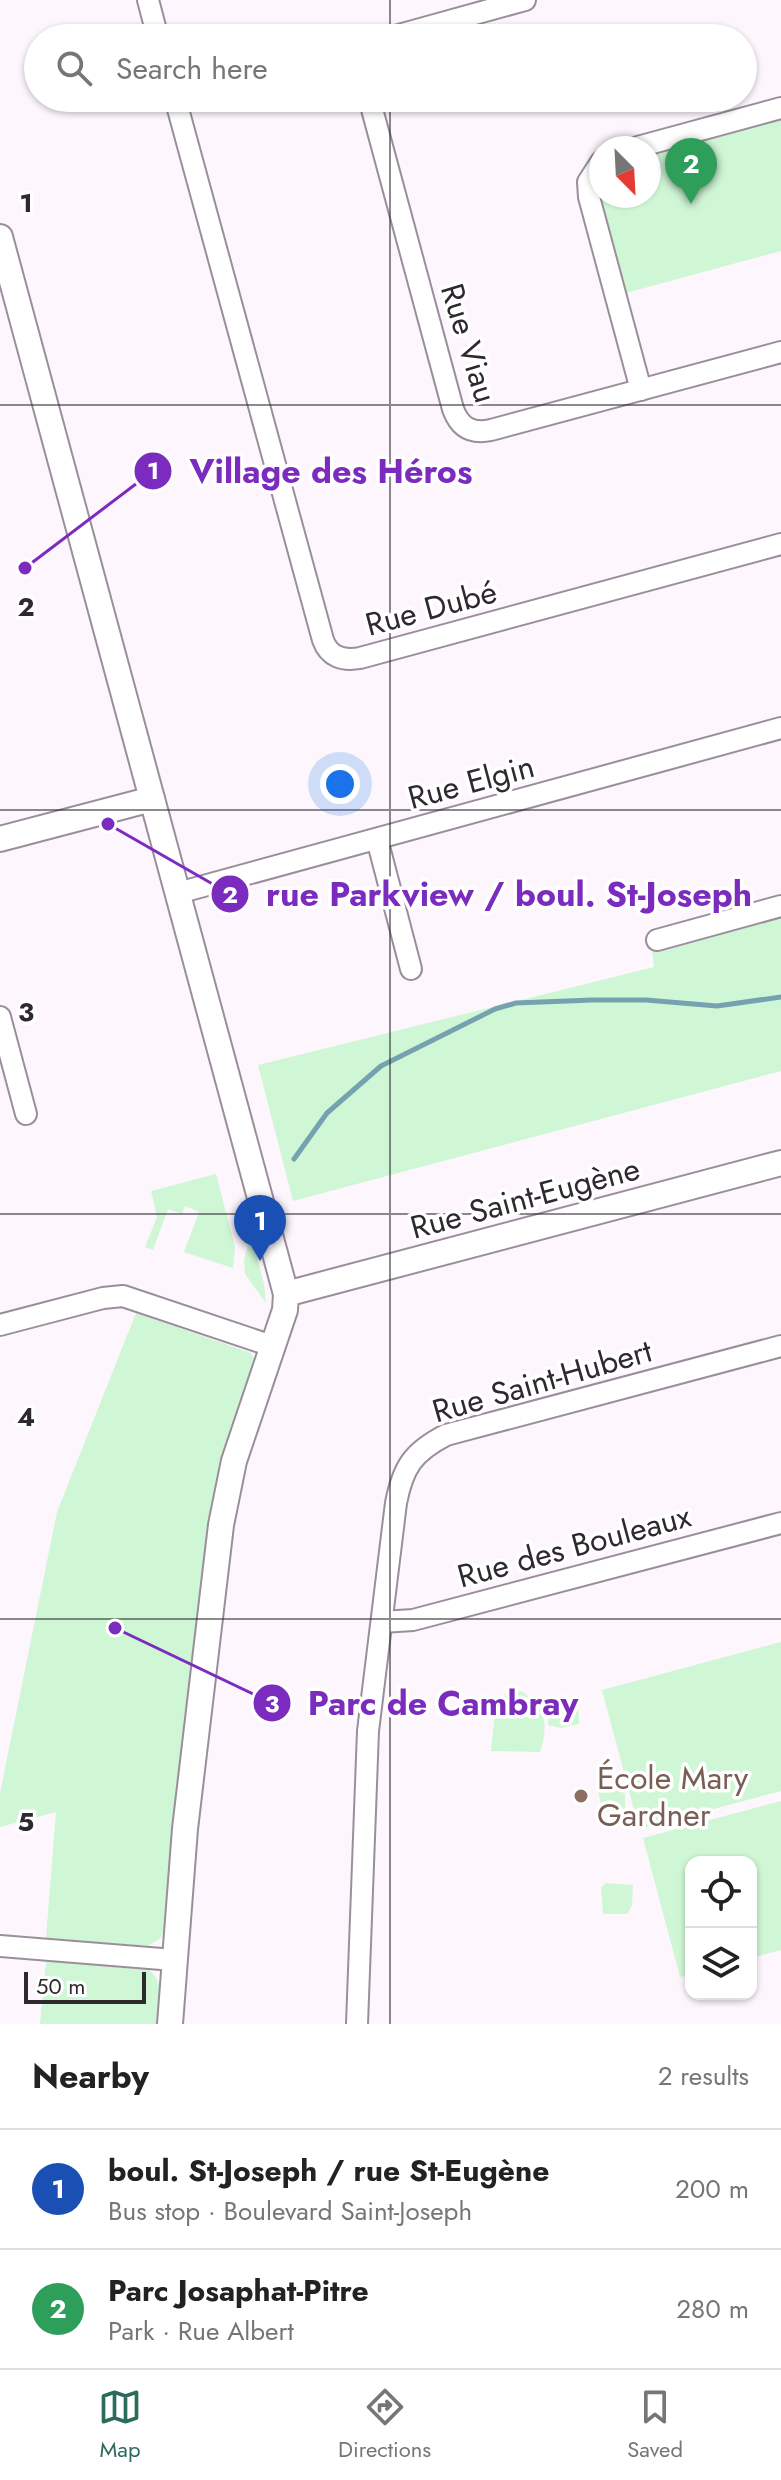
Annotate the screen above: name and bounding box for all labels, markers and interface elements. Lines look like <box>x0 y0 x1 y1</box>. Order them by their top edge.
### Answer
search box <box>24 24 757 112</box>
icon: search <box>52 46 96 90</box>
text: Search here <box>116 47 268 90</box>
north arrow <box>589 136 661 208</box>
pin: 2 <box>665 138 717 204</box>
text: 1 <box>19 184 33 222</box>
street label: Rue Viau <box>429 278 509 408</box>
callout: Village des Héros <box>133 442 488 500</box>
text: Village des Héros <box>189 447 472 496</box>
text: 1 <box>147 453 159 488</box>
street label: Rue Dubé <box>360 568 502 648</box>
text: 2 <box>17 588 35 626</box>
street label: Rue Elgin <box>403 743 539 821</box>
your location <box>320 764 360 804</box>
callout: rue Parkview / boul. St-Joseph <box>210 865 768 923</box>
text: rue Parkview / boul. St-Joseph <box>266 870 752 919</box>
text: 2 <box>222 877 238 912</box>
text: 3 <box>18 993 34 1031</box>
street label: Rue Saint-Eugène <box>405 1145 645 1251</box>
pin: 1 <box>234 1195 286 1261</box>
street label: Rue Saint-Hubert <box>427 1328 657 1434</box>
text: 4 <box>17 1398 35 1436</box>
street label: Rue des Bouleaux <box>452 1493 696 1599</box>
callout: Parc de Cambray <box>252 1674 594 1732</box>
text: Parc de Cambray <box>308 1679 580 1728</box>
text: 3 <box>265 1686 280 1721</box>
place label: École Mary Gardner <box>597 1755 749 1838</box>
marker: École Mary Gardner <box>572 1787 590 1805</box>
text: 5 <box>18 1803 34 1841</box>
map controls <box>685 1856 757 2000</box>
button: locate <box>685 1856 757 1928</box>
button: layers <box>685 1928 757 2000</box>
scale bar <box>24 1968 146 2004</box>
text: 50 m <box>36 1970 85 2002</box>
text: Nearby <box>32 2052 149 2101</box>
text: 2 results <box>658 2057 749 2095</box>
text: boul. St-Joseph / rue St-Eugène <box>108 2149 549 2192</box>
text: 1 <box>51 2170 65 2208</box>
text: 200 m <box>675 2170 749 2208</box>
text: Bus stop · Boulevard Saint-Joseph <box>108 2192 472 2230</box>
text: Parc Josaphat-Pitre <box>108 2269 369 2312</box>
text: 2 <box>49 2290 67 2328</box>
text: 280 m <box>676 2290 749 2328</box>
text: Park · Rue Albert <box>108 2312 294 2350</box>
tab: Map <box>98 2385 142 2465</box>
tab: Directions <box>338 2385 431 2465</box>
tab: Saved <box>627 2385 683 2465</box>

